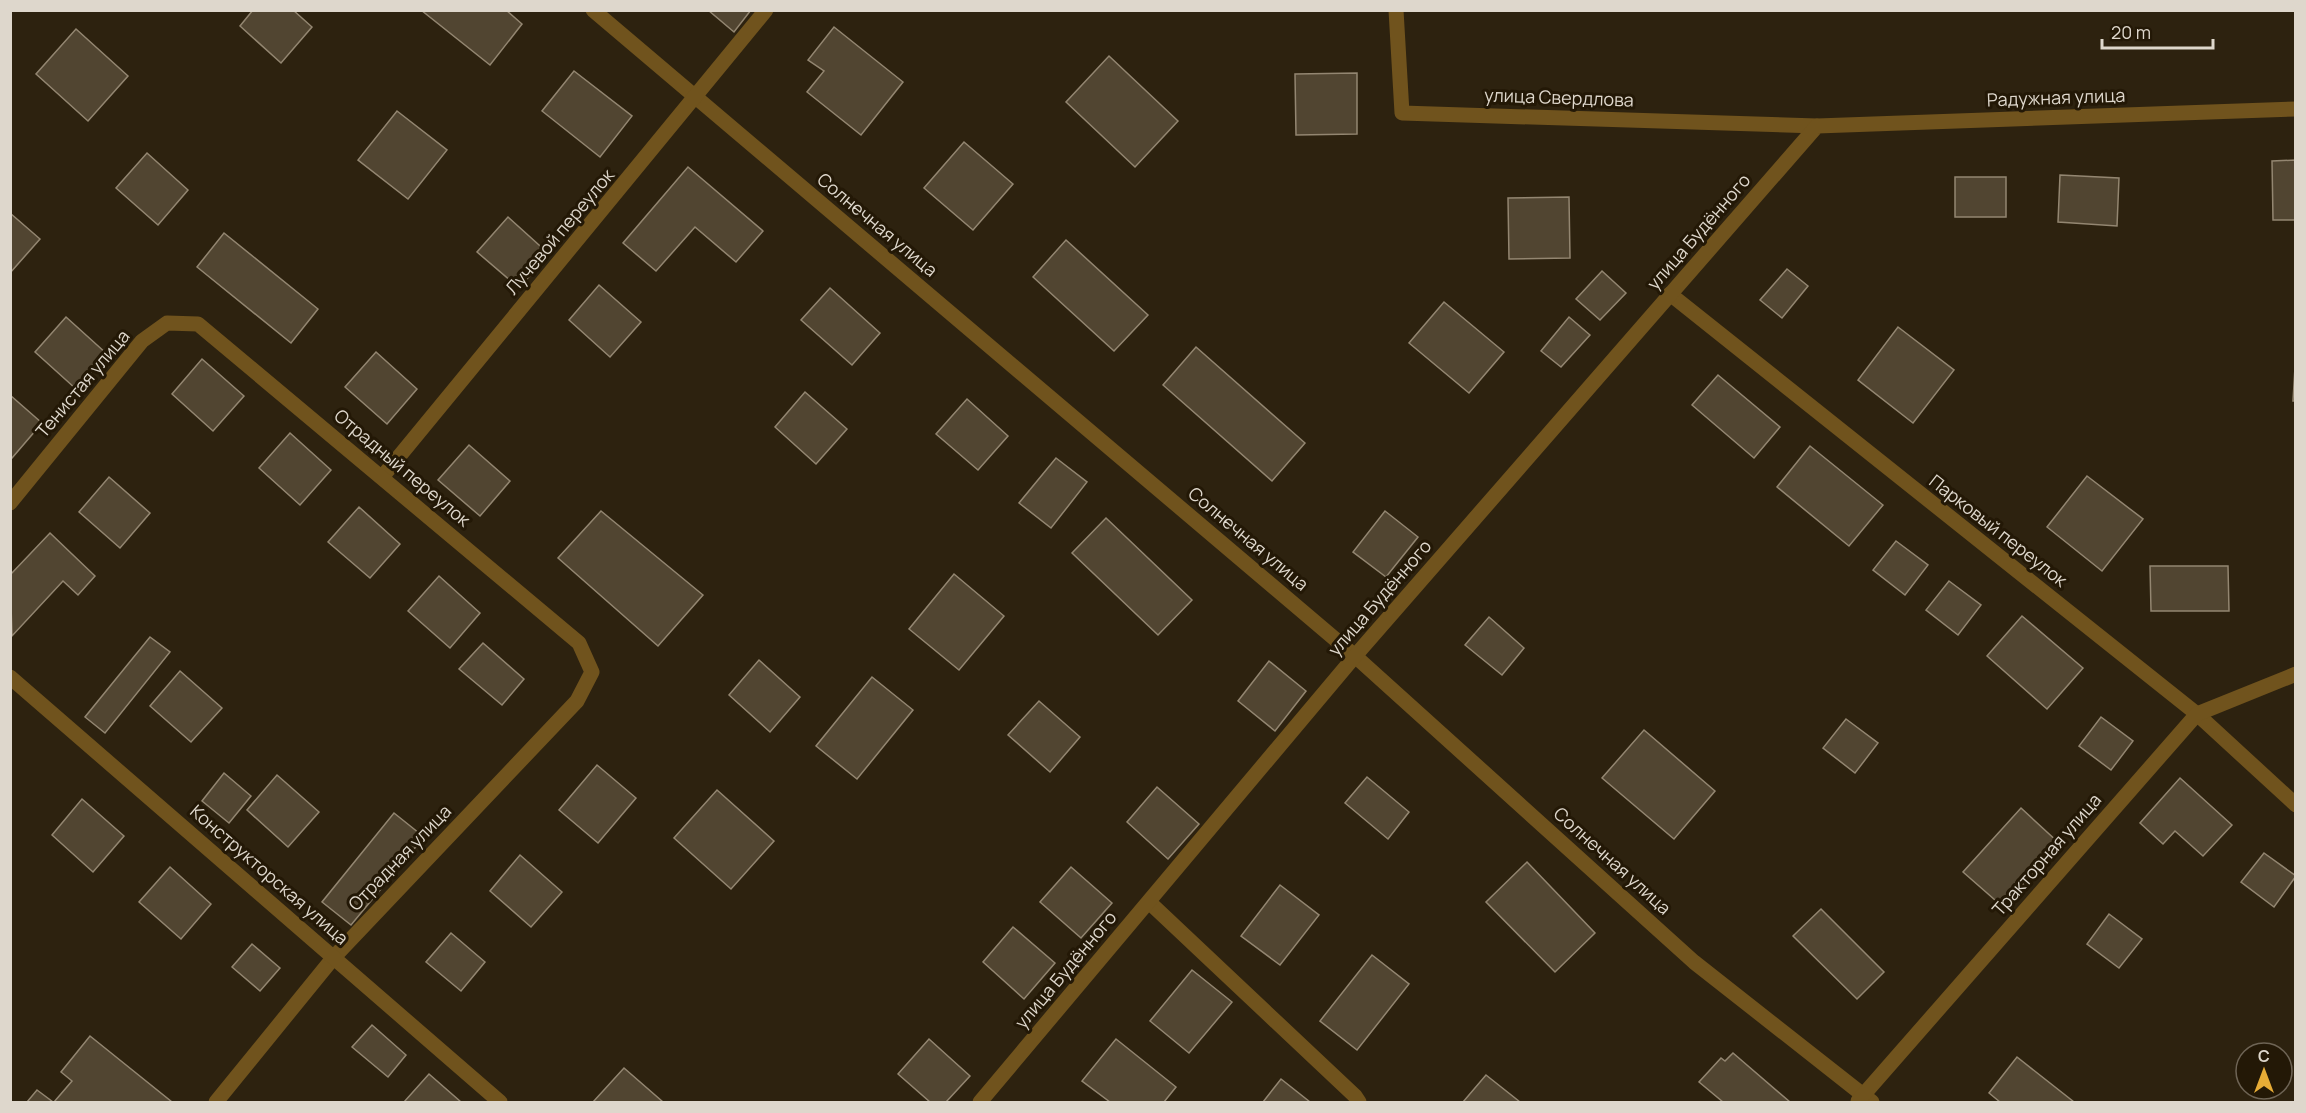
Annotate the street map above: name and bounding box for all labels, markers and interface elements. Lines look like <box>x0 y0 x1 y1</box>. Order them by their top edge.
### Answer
scale bar <box>2102 12 2213 50</box>
text: 20 m <box>2111 20 2151 44</box>
street label: улица Свердлова <box>1484 82 1634 112</box>
street label: Радужная улица <box>1986 83 2126 111</box>
street label: Лучевой переулок <box>499 163 620 299</box>
street label: Солнечная улица <box>813 167 943 282</box>
street label: улица Будённого <box>1641 168 1755 295</box>
street label: Тенистая улица <box>30 324 134 442</box>
street label: Отрадный переулок <box>329 403 477 532</box>
street label: Парковый переулок <box>1925 469 2073 592</box>
street label: Солнечная улица <box>1184 481 1314 596</box>
street label: улица Будённого <box>1322 534 1436 661</box>
street label: Тракторная улица <box>1986 788 2106 921</box>
street label: Конструкторская улица <box>185 799 354 950</box>
street label: Отрадная улица <box>343 799 456 915</box>
street label: Солнечная улица <box>1549 801 1676 919</box>
street label: улица Будённого <box>1009 906 1122 1033</box>
north arrow <box>2234 1041 2294 1101</box>
text: С <box>2258 1045 2270 1067</box>

